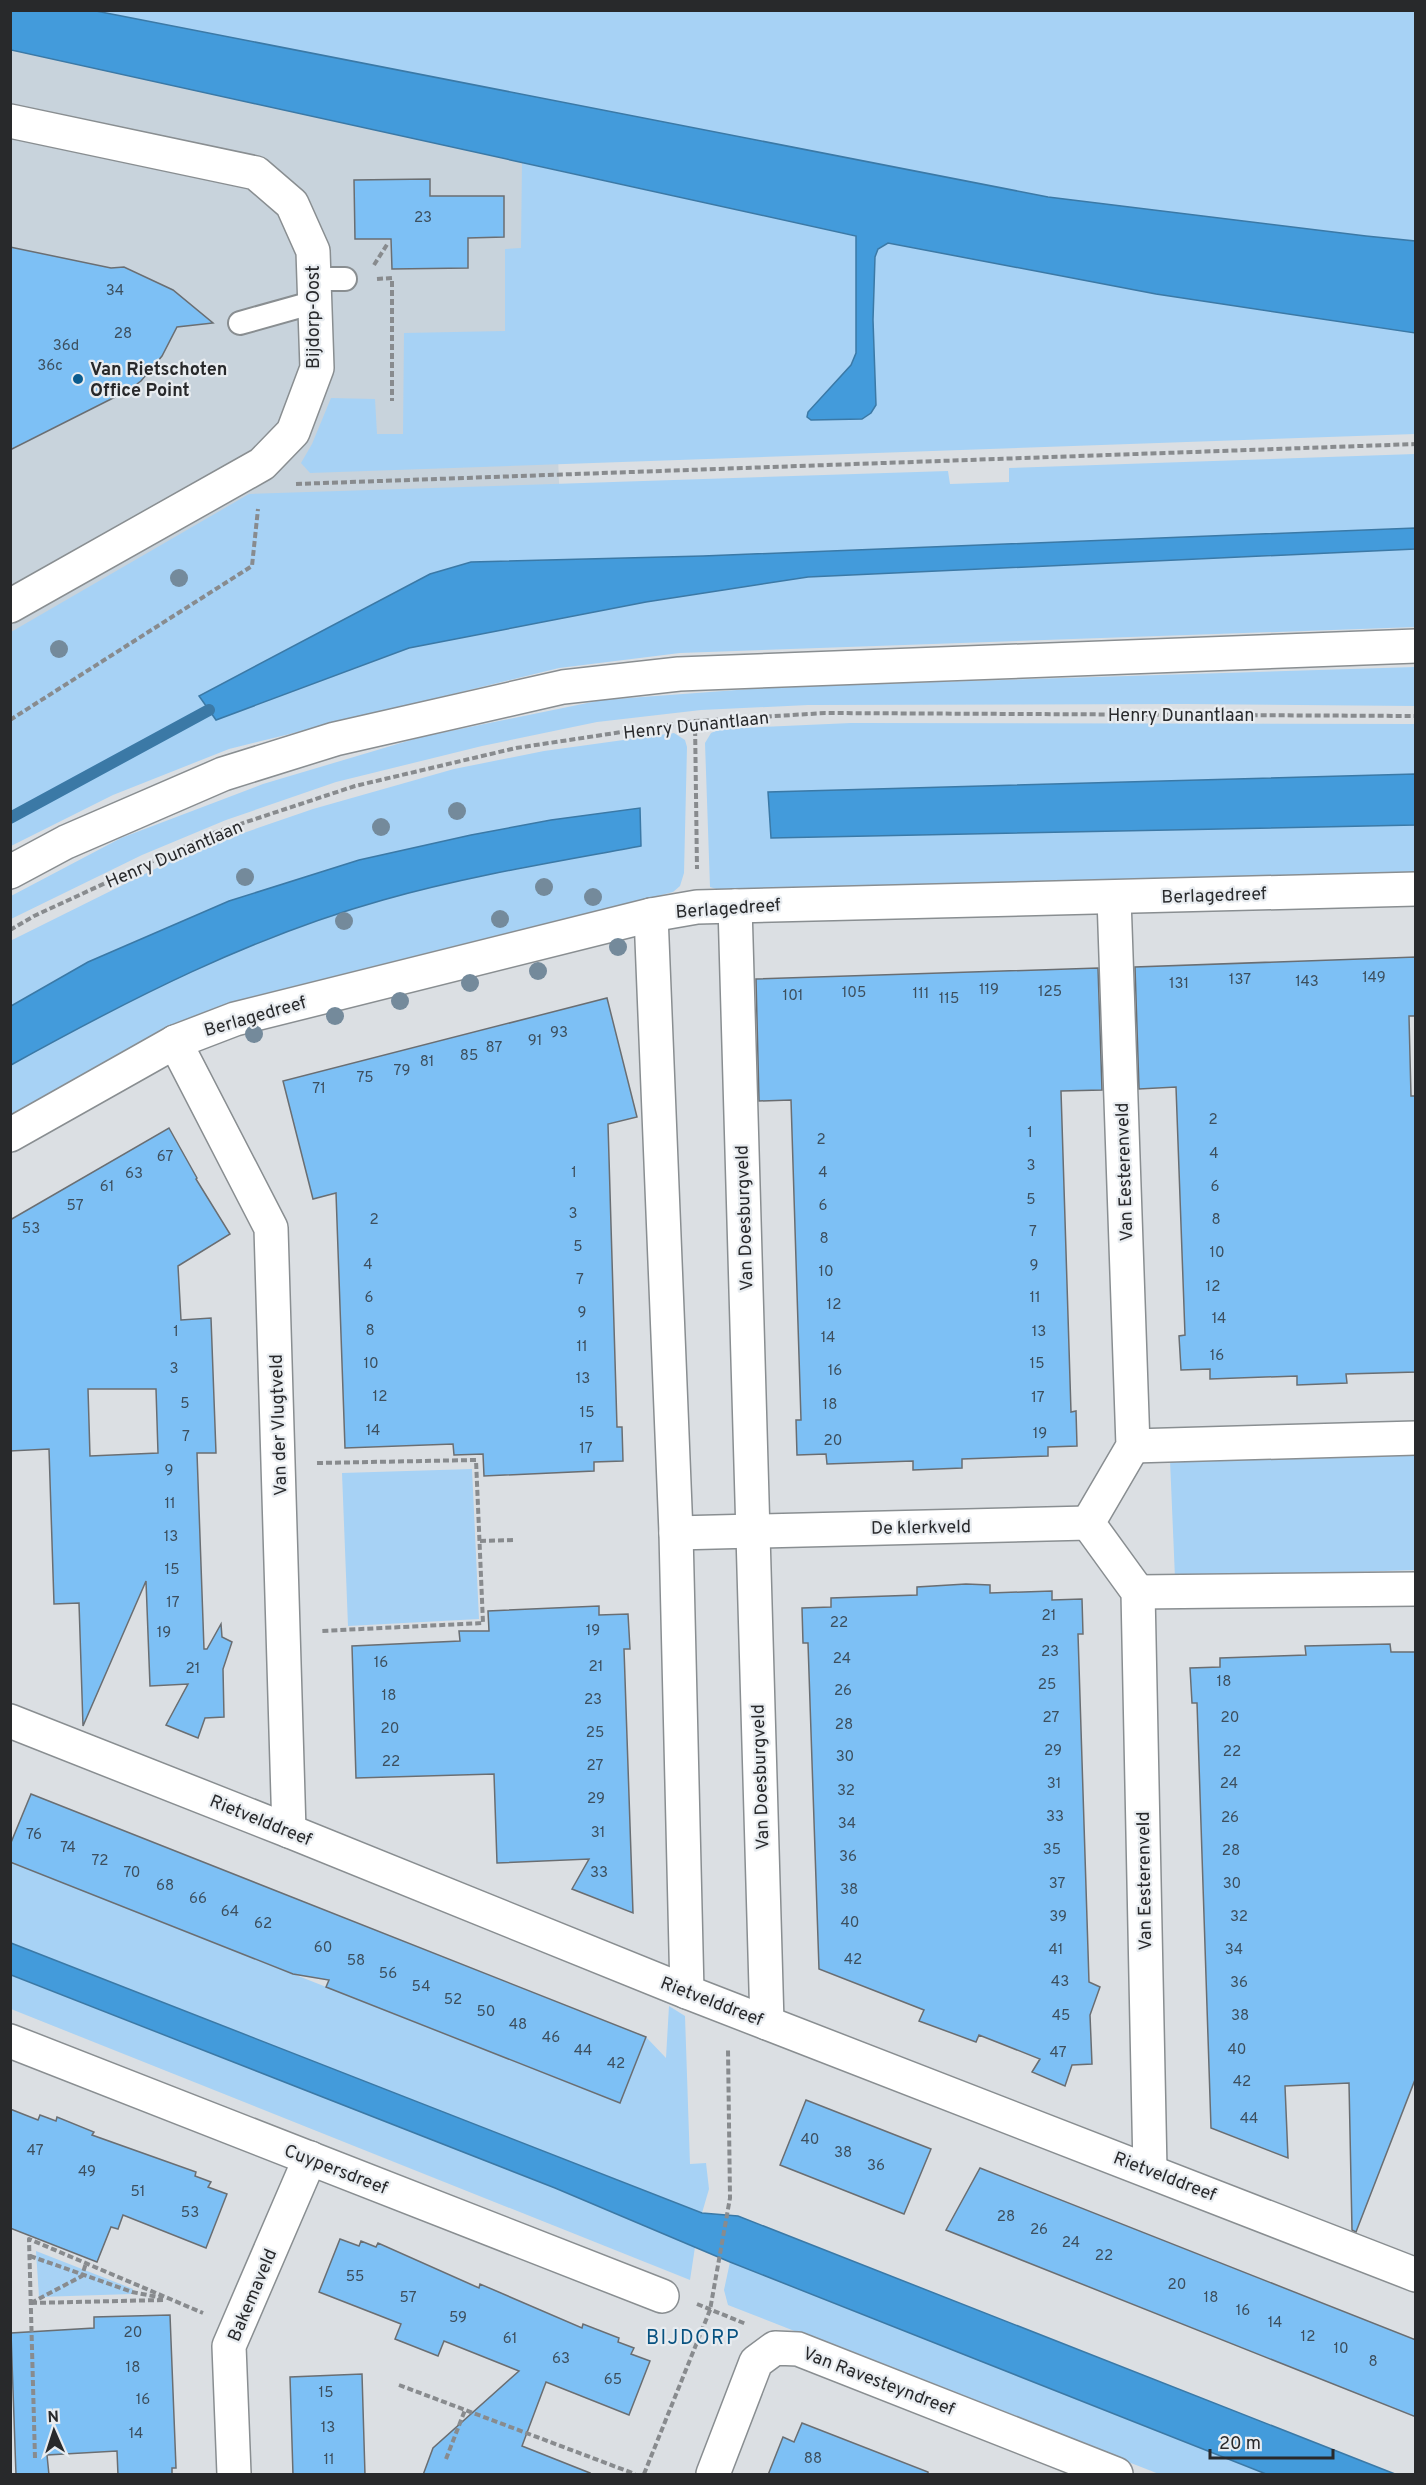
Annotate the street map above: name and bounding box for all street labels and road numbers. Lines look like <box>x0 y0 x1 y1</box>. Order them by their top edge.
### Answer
street label: Bijdorp-Oost <box>303 265 326 369</box>
street label: Henry Dunantlaan <box>1108 705 1254 728</box>
street label: Henry Dunantlaan <box>622 707 770 746</box>
street label: Henry Dunantlaan <box>103 816 247 895</box>
street label: Berlagedreef <box>1161 883 1267 910</box>
street label: Berlagedreef <box>675 894 781 925</box>
street label: Berlagedreef <box>202 992 309 1043</box>
street label: Van Eesterenveld <box>1112 1102 1139 1242</box>
street label: Van Doesburgveld <box>731 1145 760 1291</box>
street label: Van der Vlugtveld <box>266 1354 293 1496</box>
street label: De klerkveld <box>871 1516 971 1541</box>
street label: Van Doesburgveld <box>747 1704 776 1850</box>
street label: Rietvelddreef <box>206 1790 315 1852</box>
street label: Van Eesterenveld <box>1133 1811 1158 1951</box>
street label: Rietvelddreef <box>657 1972 766 2033</box>
street label: Cuypersdreef <box>280 2140 391 2201</box>
street label: Rietvelddreef <box>1110 2147 1219 2208</box>
street label: Bakemaveld <box>224 2246 283 2346</box>
street label: Van Ravesteyndreef <box>799 2343 958 2422</box>

